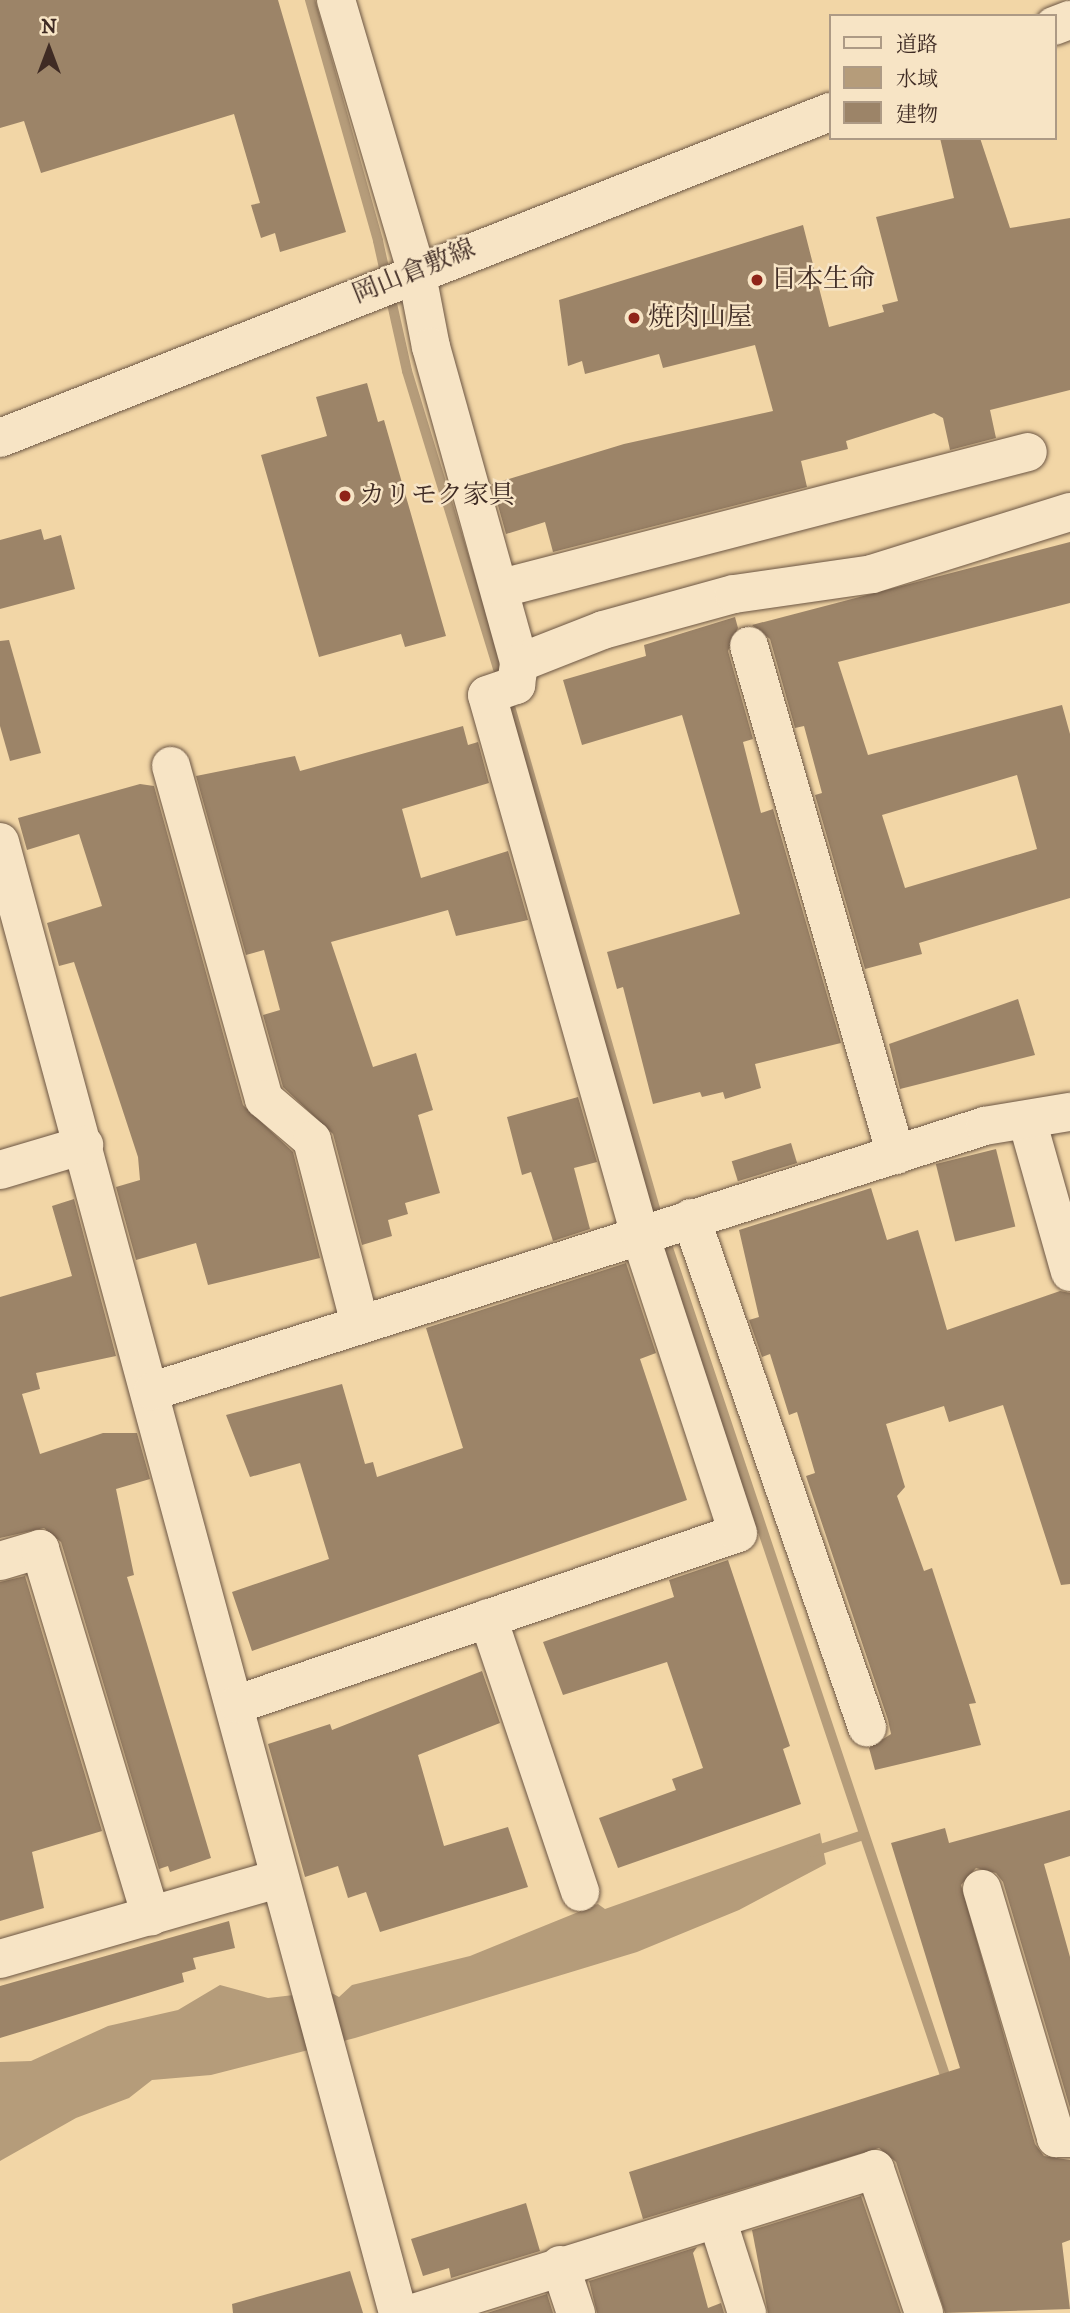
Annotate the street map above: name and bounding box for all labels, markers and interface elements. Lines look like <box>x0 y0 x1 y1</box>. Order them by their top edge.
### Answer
north arrow <box>14 14 84 84</box>
legend <box>828 14 1056 140</box>
text: N <box>41 16 57 39</box>
text: 道路 <box>896 32 938 58</box>
text: 水域 <box>896 67 938 93</box>
text: 建物 <box>896 102 938 128</box>
street label: 岡山倉敷線 <box>348 233 480 311</box>
place label: 日本生命 <box>771 264 875 296</box>
marker: 日本生命 <box>749 272 765 288</box>
place label: 焼肉山屋 <box>648 302 752 334</box>
marker: 焼肉山屋 <box>626 310 642 326</box>
place label: カリモク家具 <box>359 480 515 512</box>
marker: カリモク家具 <box>337 488 353 504</box>

